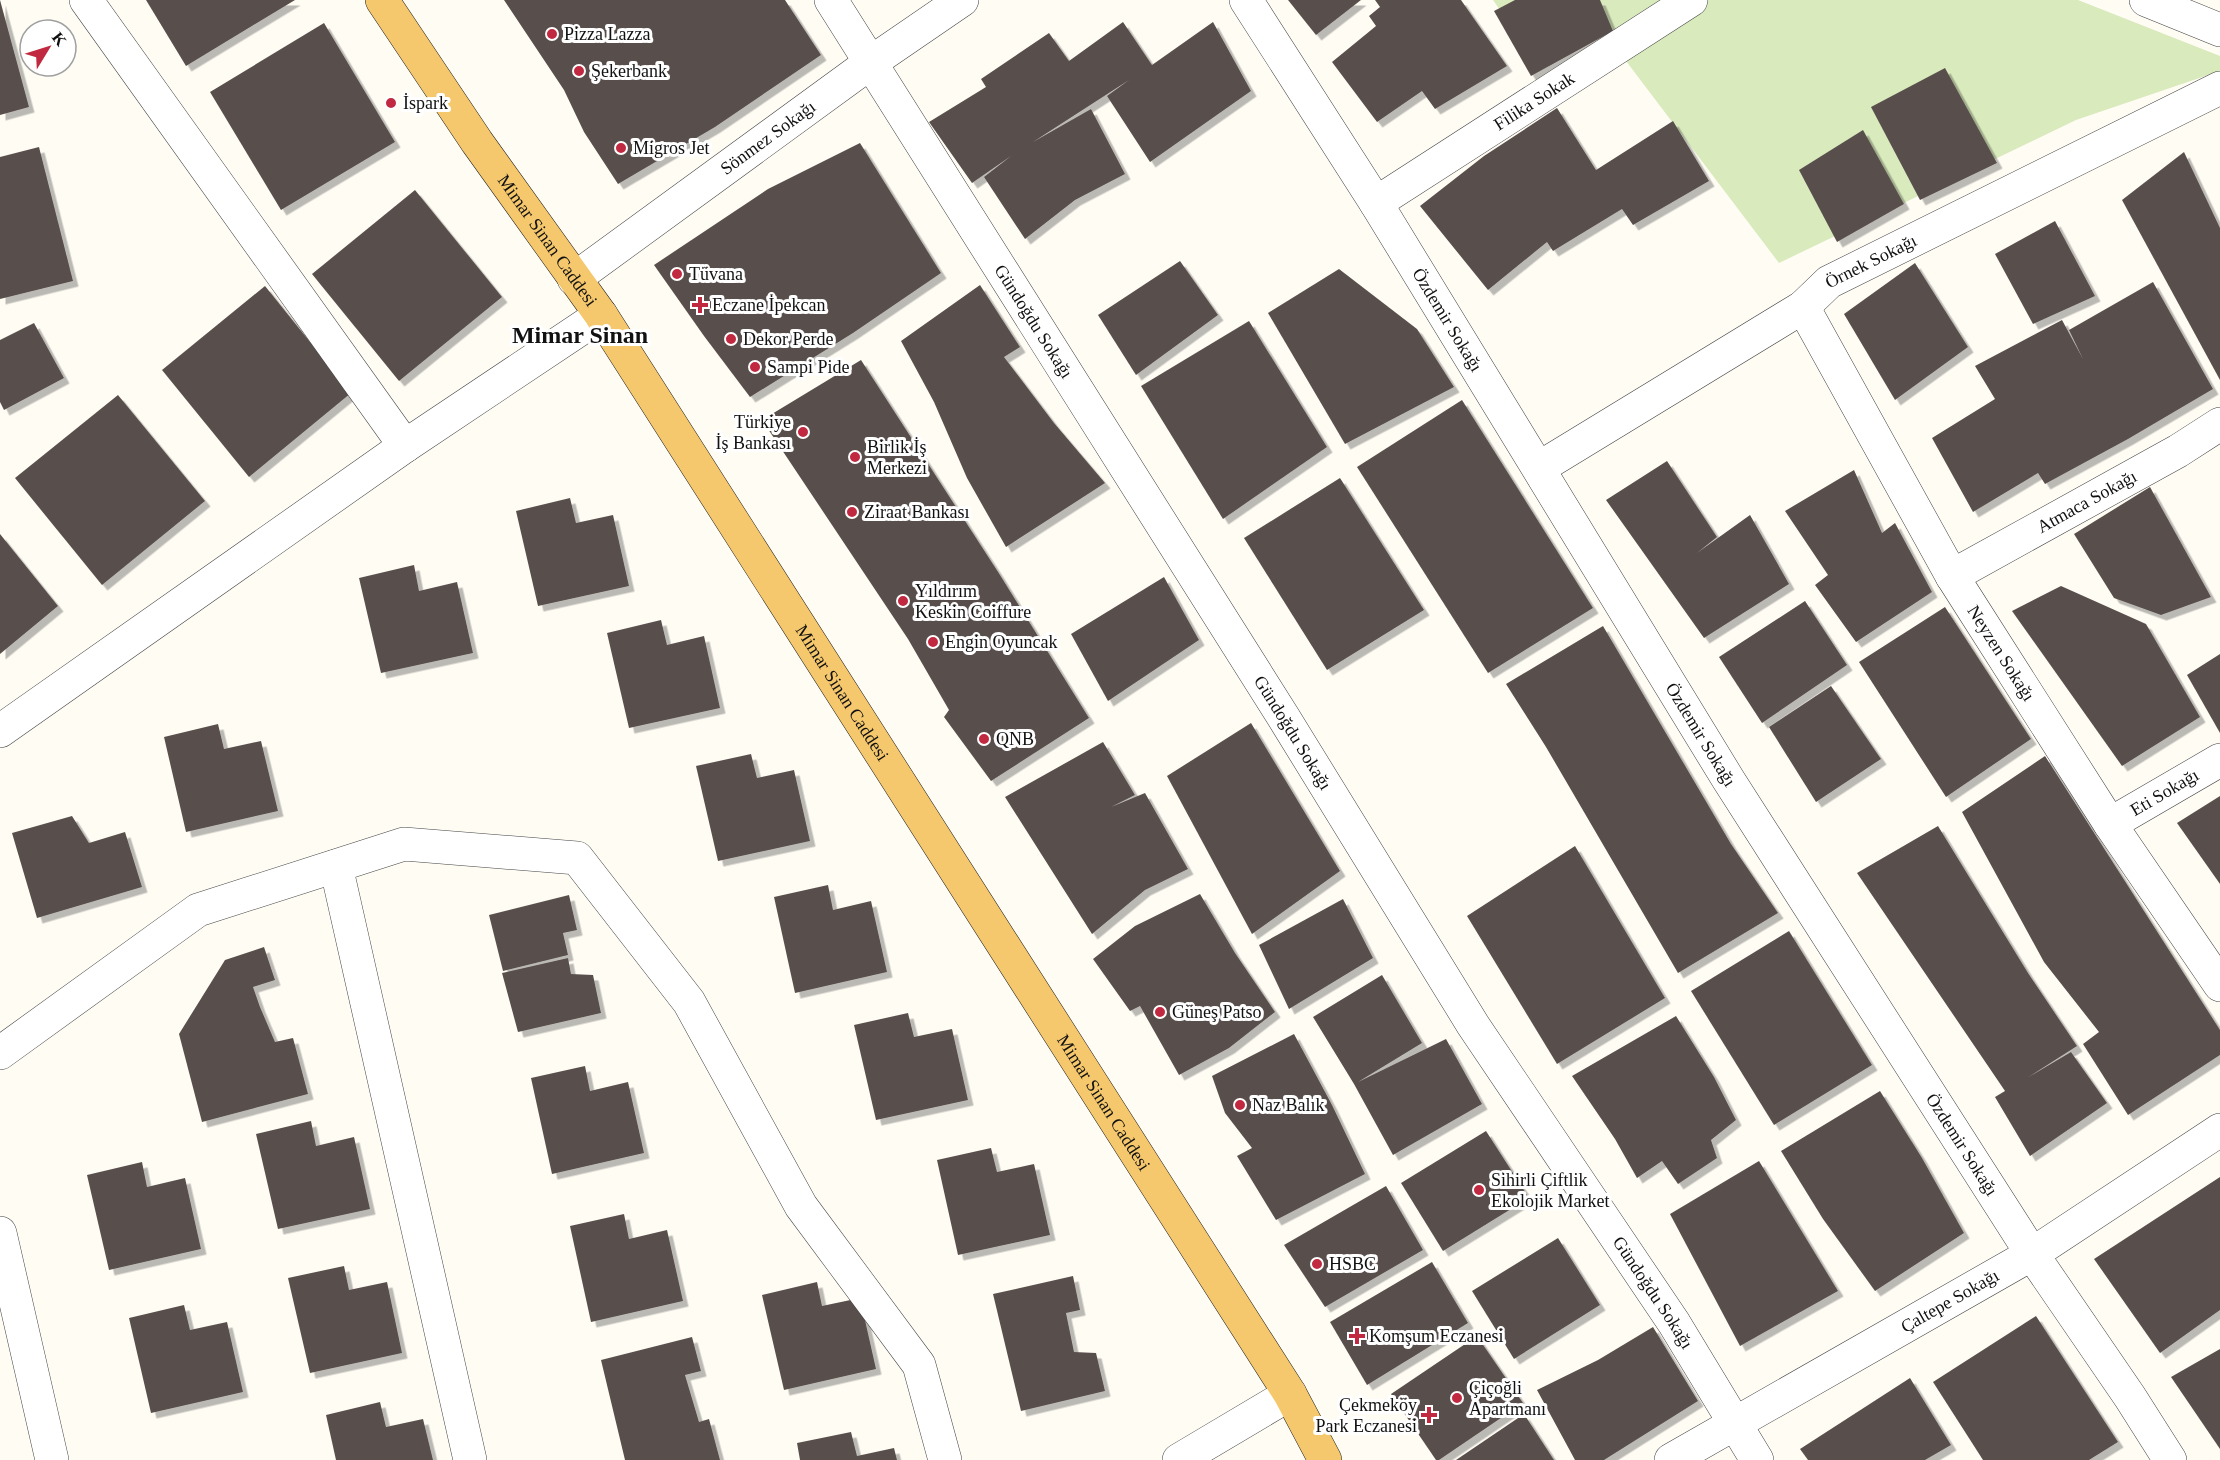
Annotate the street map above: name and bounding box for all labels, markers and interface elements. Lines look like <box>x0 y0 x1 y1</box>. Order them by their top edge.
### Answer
north arrow <box>18 18 78 78</box>
place label: Pizza Lazza <box>564 24 650 44</box>
marker: Pizza Lazza <box>545 27 559 41</box>
text: K <box>49 29 70 50</box>
place label: Şekerbank <box>591 61 667 81</box>
marker: Şekerbank <box>572 64 586 78</box>
street label: Filika Sokak <box>1490 68 1578 134</box>
place label: İspark <box>403 93 448 113</box>
marker: İspark <box>384 96 398 110</box>
street label: Sönmez Sokağı <box>717 96 819 179</box>
place label: Migros Jet <box>633 138 710 158</box>
marker: Migros Jet <box>614 141 628 155</box>
street label: Mimar Sinan Caddesi <box>494 171 601 310</box>
street label: Örnek Sokağı <box>1822 230 1920 292</box>
street label: Gündoğdu Sokağı <box>990 261 1077 382</box>
place label: Tüvana <box>689 264 743 284</box>
street label: Özdemir Sokağı <box>1408 264 1487 375</box>
marker: Tüvana <box>670 267 684 281</box>
place label: Eczane İpekcan <box>712 295 825 315</box>
marker: Eczane İpekcan <box>693 298 707 312</box>
district label: Mimar Sinan <box>512 322 648 348</box>
place label: Dekor Perde <box>743 329 833 349</box>
marker: Dekor Perde <box>724 332 738 346</box>
place label: Sampi Pide <box>767 357 850 377</box>
marker: Sampi Pide <box>748 360 762 374</box>
place label: Türkiye İş Bankası <box>716 412 791 453</box>
marker: Türkiye İş Bankası <box>796 425 810 439</box>
place label: Birlik İş Merkezi <box>867 437 927 478</box>
marker: Birlik İş Merkezi <box>848 450 862 464</box>
street label: Atmaca Sokağı <box>2034 466 2140 537</box>
place label: Ziraat Bankası <box>864 502 969 522</box>
marker: Ziraat Bankası <box>845 505 859 519</box>
place label: Yıldırım Keskin Coiffure <box>915 581 1031 622</box>
marker: Yıldırım Keskin Coiffure <box>896 594 910 608</box>
street label: Neyzen Sokağı <box>1963 602 2039 705</box>
street label: Mimar Sinan Caddesi <box>792 621 893 764</box>
place label: Engin Oyuncak <box>945 632 1057 652</box>
marker: Engin Oyuncak <box>926 635 940 649</box>
street label: Gündoğdu Sokağı <box>1250 672 1336 793</box>
street label: Özdemir Sokağı <box>1662 679 1740 790</box>
place label: QNB <box>996 729 1034 749</box>
marker: QNB <box>977 732 991 746</box>
street label: Eti Sokağı <box>2127 765 2202 820</box>
place label: Güneş Patso <box>1172 1002 1262 1022</box>
marker: Güneş Patso <box>1153 1005 1167 1019</box>
street label: Mimar Sinan Caddesi <box>1053 1031 1155 1174</box>
street label: Özdemir Sokağı <box>1922 1090 2002 1199</box>
place label: Naz Balık <box>1252 1095 1324 1115</box>
marker: Naz Balık <box>1233 1098 1247 1112</box>
place label: Sihirli Çiftlik Ekolojik Market <box>1491 1170 1609 1211</box>
marker: Sihirli Çiftlik Ekolojik Market <box>1472 1183 1486 1197</box>
street label: Gündoğdu Sokağı <box>1609 1233 1697 1352</box>
place label: HSBC <box>1329 1254 1376 1274</box>
marker: HSBC <box>1310 1257 1324 1271</box>
street label: Çaltepe Sokağı <box>1897 1265 2002 1337</box>
place label: Komşum Eczanesi <box>1369 1326 1503 1346</box>
marker: Komşum Eczanesi <box>1350 1329 1364 1343</box>
place label: Çiçoğli Apartmanı <box>1469 1378 1546 1419</box>
marker: Çiçoğli Apartmanı <box>1450 1391 1464 1405</box>
place label: Çekmeköy Park Eczanesi <box>1316 1395 1417 1436</box>
marker: Çekmeköy Park Eczanesi <box>1422 1408 1436 1422</box>

